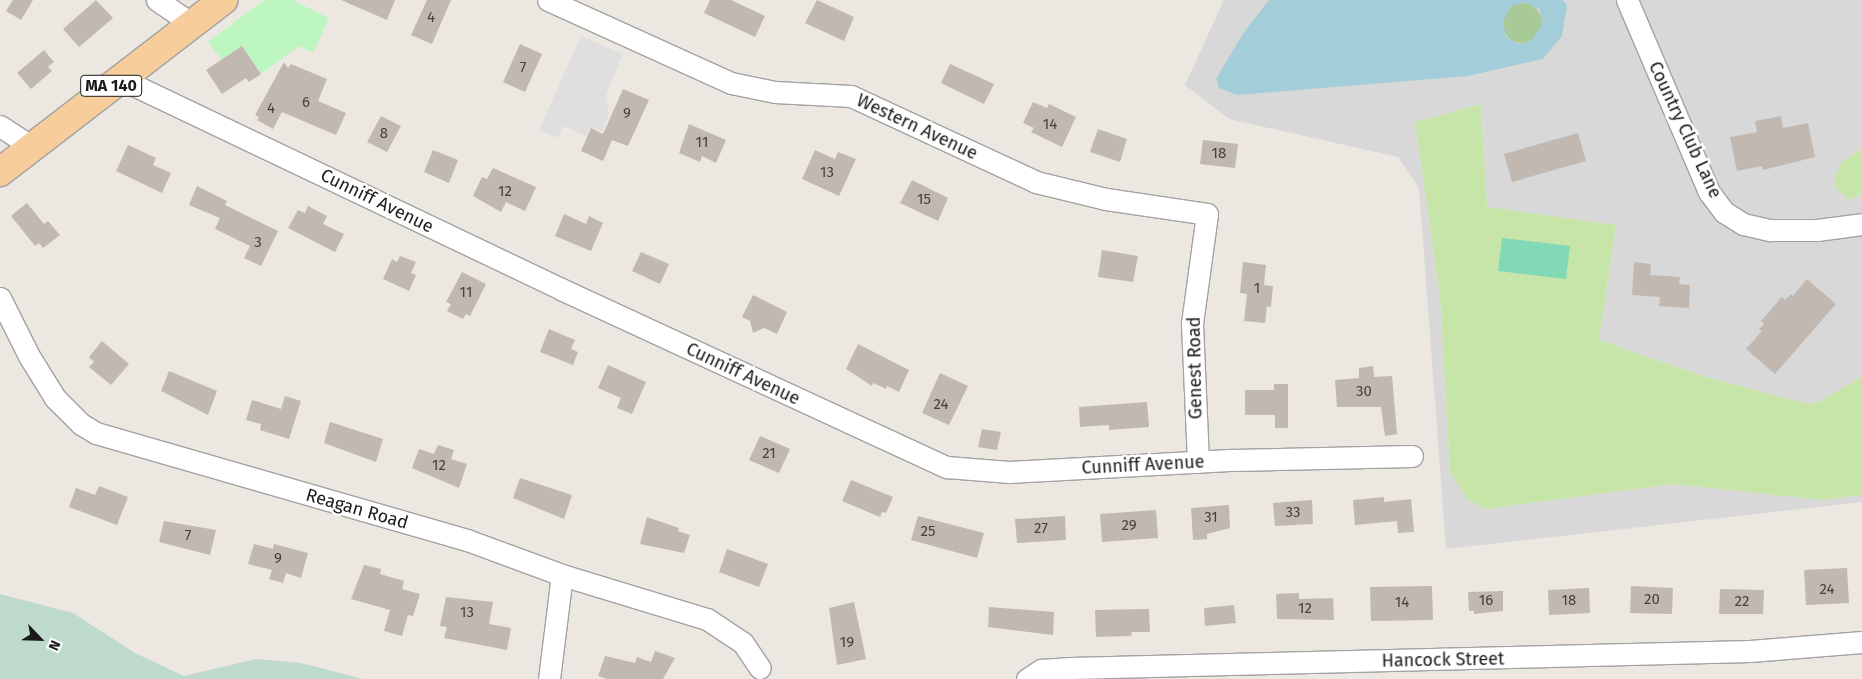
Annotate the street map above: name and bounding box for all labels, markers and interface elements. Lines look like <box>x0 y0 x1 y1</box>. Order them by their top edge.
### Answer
house number: 4 <box>427 9 435 27</box>
street label: Country Club Lane <box>1644 58 1726 202</box>
house number: 7 <box>520 59 526 77</box>
road number: MA 140 <box>80 72 142 100</box>
street label: Western Avenue <box>853 90 981 164</box>
house number: 6 <box>302 94 310 112</box>
house number: 4 <box>267 100 275 118</box>
house number: 9 <box>623 105 631 123</box>
house number: 14 <box>1043 116 1057 134</box>
house number: 8 <box>380 125 388 143</box>
house number: 11 <box>696 134 708 152</box>
house number: 18 <box>1212 145 1226 163</box>
street label: Cunniff Avenue <box>317 164 437 238</box>
house number: 13 <box>820 164 834 182</box>
house number: 12 <box>498 183 512 201</box>
house number: 15 <box>917 191 931 209</box>
house number: 3 <box>254 234 262 252</box>
house number: 1 <box>1254 280 1260 298</box>
house number: 11 <box>460 284 472 302</box>
street label: Genest Road <box>1183 316 1207 420</box>
street label: Cunniff Avenue <box>683 338 803 410</box>
house number: 30 <box>1356 383 1372 401</box>
house number: 24 <box>934 396 948 414</box>
house number: 21 <box>762 445 776 463</box>
street label: Cunniff Avenue <box>1081 451 1205 479</box>
house number: 12 <box>432 457 446 475</box>
street label: Reagan Road <box>303 484 411 534</box>
house number: 33 <box>1286 504 1300 522</box>
house number: 31 <box>1204 509 1218 527</box>
house number: 29 <box>1121 517 1137 535</box>
house number: 27 <box>1034 520 1048 538</box>
house number: 25 <box>921 523 935 541</box>
house number: 7 <box>185 527 191 545</box>
house number: 9 <box>274 550 282 568</box>
house number: 24 <box>1820 581 1834 599</box>
house number: 20 <box>1644 591 1660 609</box>
house number: 16 <box>1479 592 1493 610</box>
house number: 18 <box>1562 592 1576 610</box>
house number: 22 <box>1735 593 1749 611</box>
house number: 14 <box>1395 594 1409 612</box>
house number: 12 <box>1298 600 1312 618</box>
house number: 13 <box>460 604 474 622</box>
north arrow <box>15 614 65 664</box>
house number: 19 <box>840 634 854 652</box>
text: N <box>45 638 64 653</box>
street label: Hancock Street <box>1381 648 1505 672</box>

